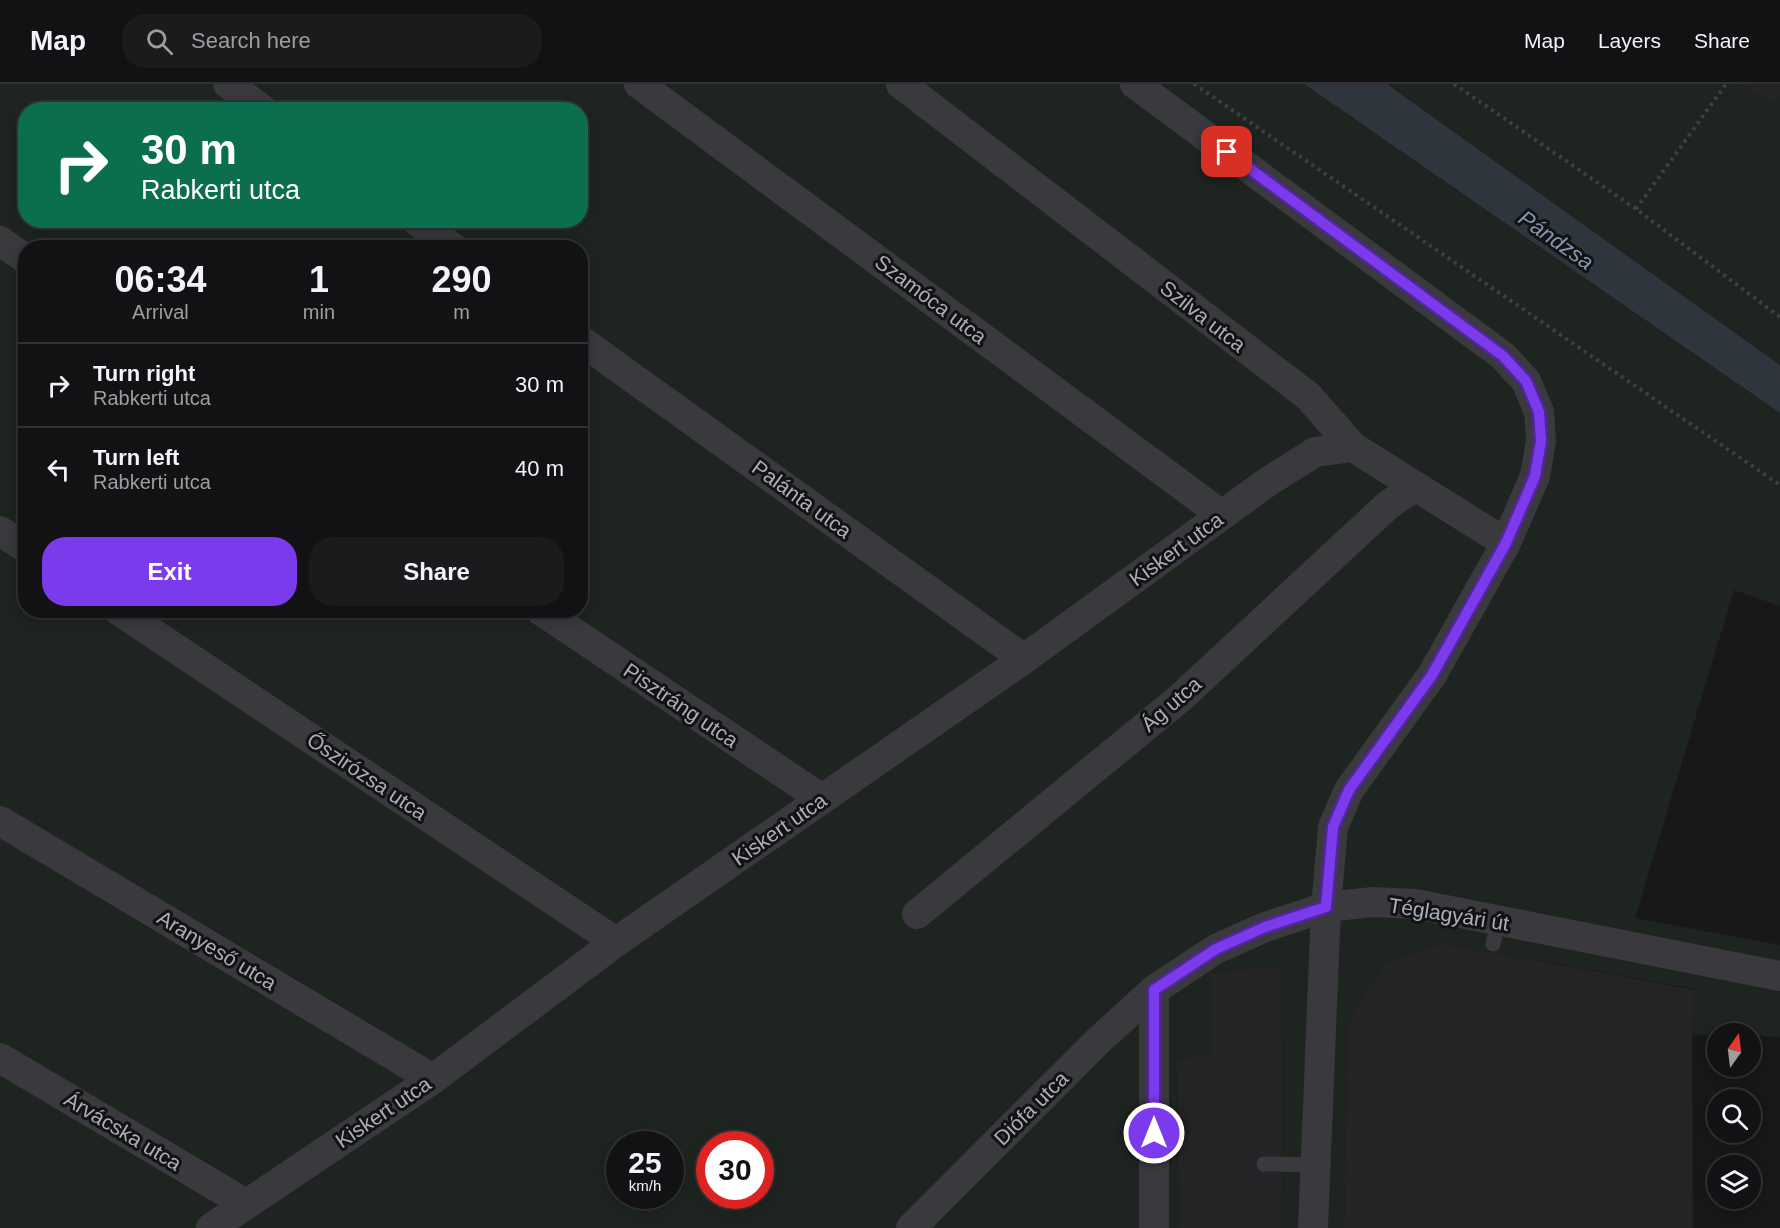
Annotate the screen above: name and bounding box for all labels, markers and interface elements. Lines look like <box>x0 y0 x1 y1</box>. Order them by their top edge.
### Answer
search box <box>122 14 542 68</box>
text: Map <box>30 25 86 56</box>
icon: search <box>143 25 176 58</box>
text: Search here <box>191 28 311 53</box>
text: Map <box>1524 29 1565 52</box>
text: Layers <box>1598 29 1661 52</box>
text: Share <box>1694 29 1750 52</box>
icon: right <box>42 126 120 204</box>
text: 30 m <box>141 126 237 173</box>
pin <box>1201 126 1252 177</box>
icon: arrive <box>1210 135 1243 168</box>
text: Rabkerti utca <box>141 175 300 205</box>
water label: Pándzsa <box>1514 205 1598 275</box>
street label: Szamóca utca <box>871 250 991 348</box>
text: 06:34 <box>114 259 206 300</box>
text: 1 <box>309 259 329 300</box>
text: 290 <box>431 259 492 300</box>
street label: Szilva utca <box>1156 276 1250 357</box>
text: Arrival <box>132 301 189 323</box>
text: min <box>303 301 335 323</box>
text: m <box>453 301 470 323</box>
text: Turn right <box>93 361 195 386</box>
icon: right <box>42 369 75 402</box>
text: 30 m <box>515 372 564 397</box>
text: Rabkerti utca <box>93 387 211 409</box>
text: Turn left <box>93 445 179 470</box>
icon: left <box>42 453 75 486</box>
street label: Palánta utca <box>748 455 856 543</box>
text: 40 m <box>515 456 564 481</box>
text: Rabkerti utca <box>93 471 211 493</box>
street label: Kiskert utca <box>1125 507 1227 591</box>
button: Exit <box>42 537 297 606</box>
button: Share <box>309 537 564 606</box>
street label: Pisztráng utca <box>619 658 743 752</box>
street label: Ág utca <box>1137 672 1206 736</box>
street label: Őszirózsa utca <box>303 728 431 825</box>
street label: Kiskert utca <box>727 788 831 870</box>
street label: Téglagyári út <box>1387 893 1511 935</box>
street label: Aranyeső utca <box>154 906 281 995</box>
north arrow <box>1707 1023 1761 1077</box>
map controls <box>1707 1023 1761 1209</box>
street label: Diófa utca <box>989 1066 1073 1150</box>
street label: Kiskert utca <box>331 1072 435 1152</box>
street label: Árvácska utca <box>61 1087 186 1175</box>
button: search <box>1707 1089 1761 1143</box>
position arrow <box>1122 1101 1186 1165</box>
speed limit sign: 30 <box>696 1131 774 1209</box>
text: 25 <box>628 1146 662 1179</box>
button: layers <box>1707 1155 1761 1209</box>
text: km/h <box>629 1177 661 1194</box>

